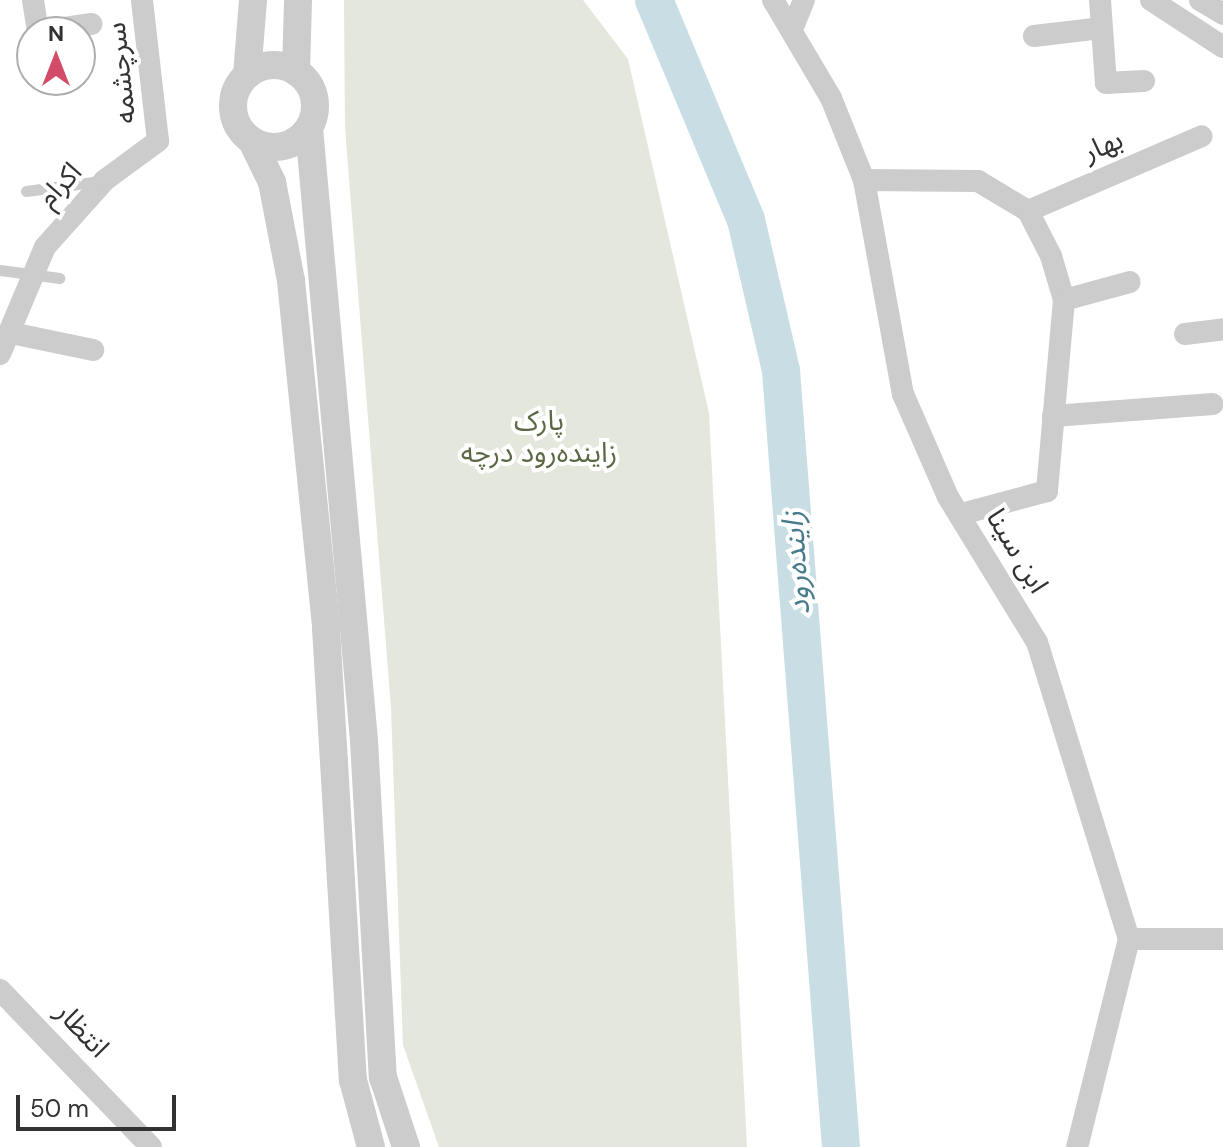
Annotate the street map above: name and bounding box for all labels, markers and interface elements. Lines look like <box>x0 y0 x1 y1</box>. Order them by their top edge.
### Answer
north arrow <box>16 16 96 96</box>
text: N <box>48 19 64 48</box>
street label: سرچشمه <box>99 21 143 125</box>
street label: بهار <box>1078 123 1128 169</box>
street label: اکرام <box>31 156 89 214</box>
park label: پارک زاینده‌رود درچه <box>461 404 617 470</box>
street label: ابن سینا <box>979 503 1055 599</box>
water label: زاینده‌رود <box>774 510 818 616</box>
street label: انتظار <box>48 996 116 1064</box>
scale bar <box>20 1079 180 1129</box>
text: 50 m <box>30 1093 89 1124</box>

